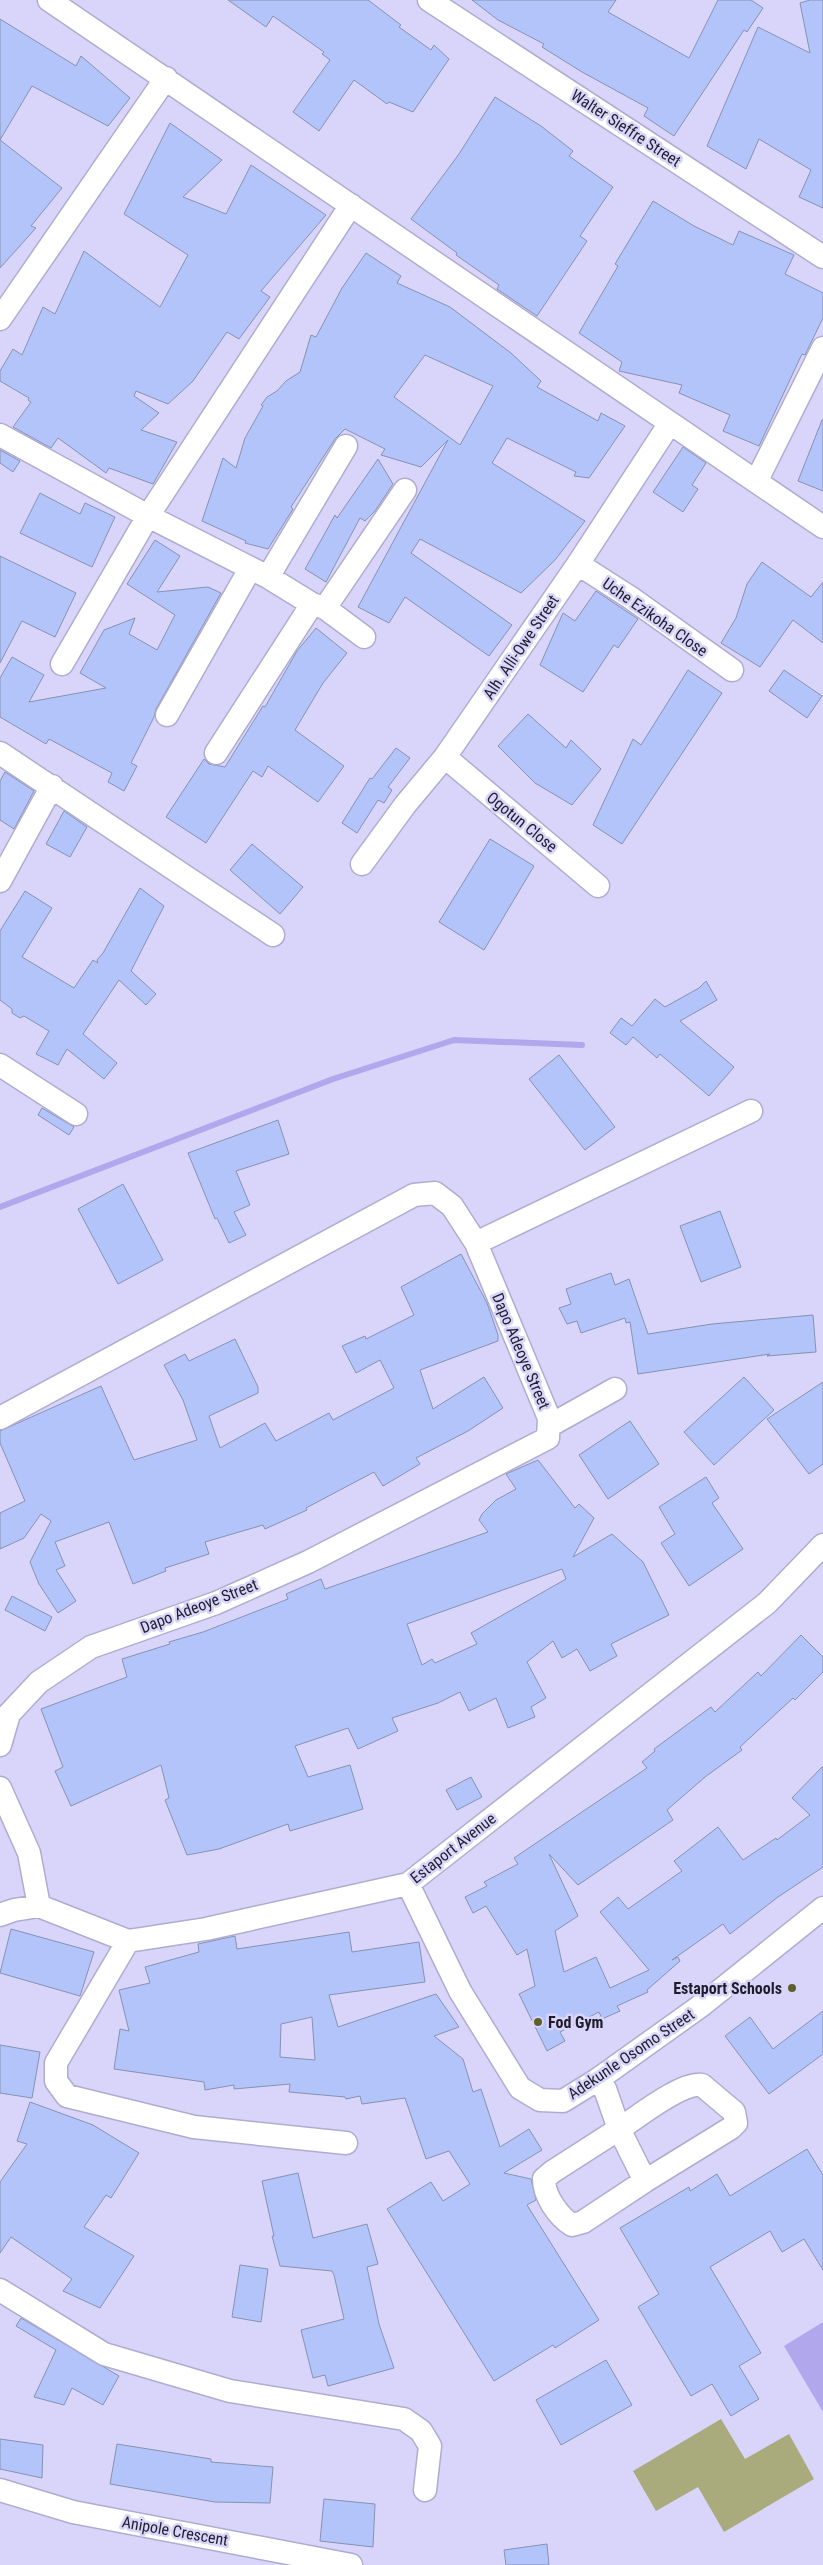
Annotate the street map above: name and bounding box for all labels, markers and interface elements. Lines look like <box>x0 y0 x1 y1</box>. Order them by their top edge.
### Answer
street label: Walter Sieffre Street <box>568 85 685 171</box>
street label: Uche Ezikoha Close <box>599 574 711 660</box>
street label: Alh. Alli-Owe Street <box>479 591 563 703</box>
street label: Ogotun Close <box>483 788 561 856</box>
street label: Dapo Adeoye Street <box>488 1290 554 1412</box>
street label: Dapo Adeoye Street <box>138 1575 261 1637</box>
street label: Estaport Avenue <box>406 1809 500 1887</box>
place label: Estaport Schools <box>673 1979 782 1998</box>
marker: Estaport Schools <box>786 1982 798 1994</box>
street label: Adekunle Osomo Street <box>564 2004 698 2103</box>
place label: Fod Gym <box>548 2013 604 2032</box>
marker: Fod Gym <box>532 2016 544 2028</box>
street label: Anipole Crescent <box>120 2512 230 2550</box>

